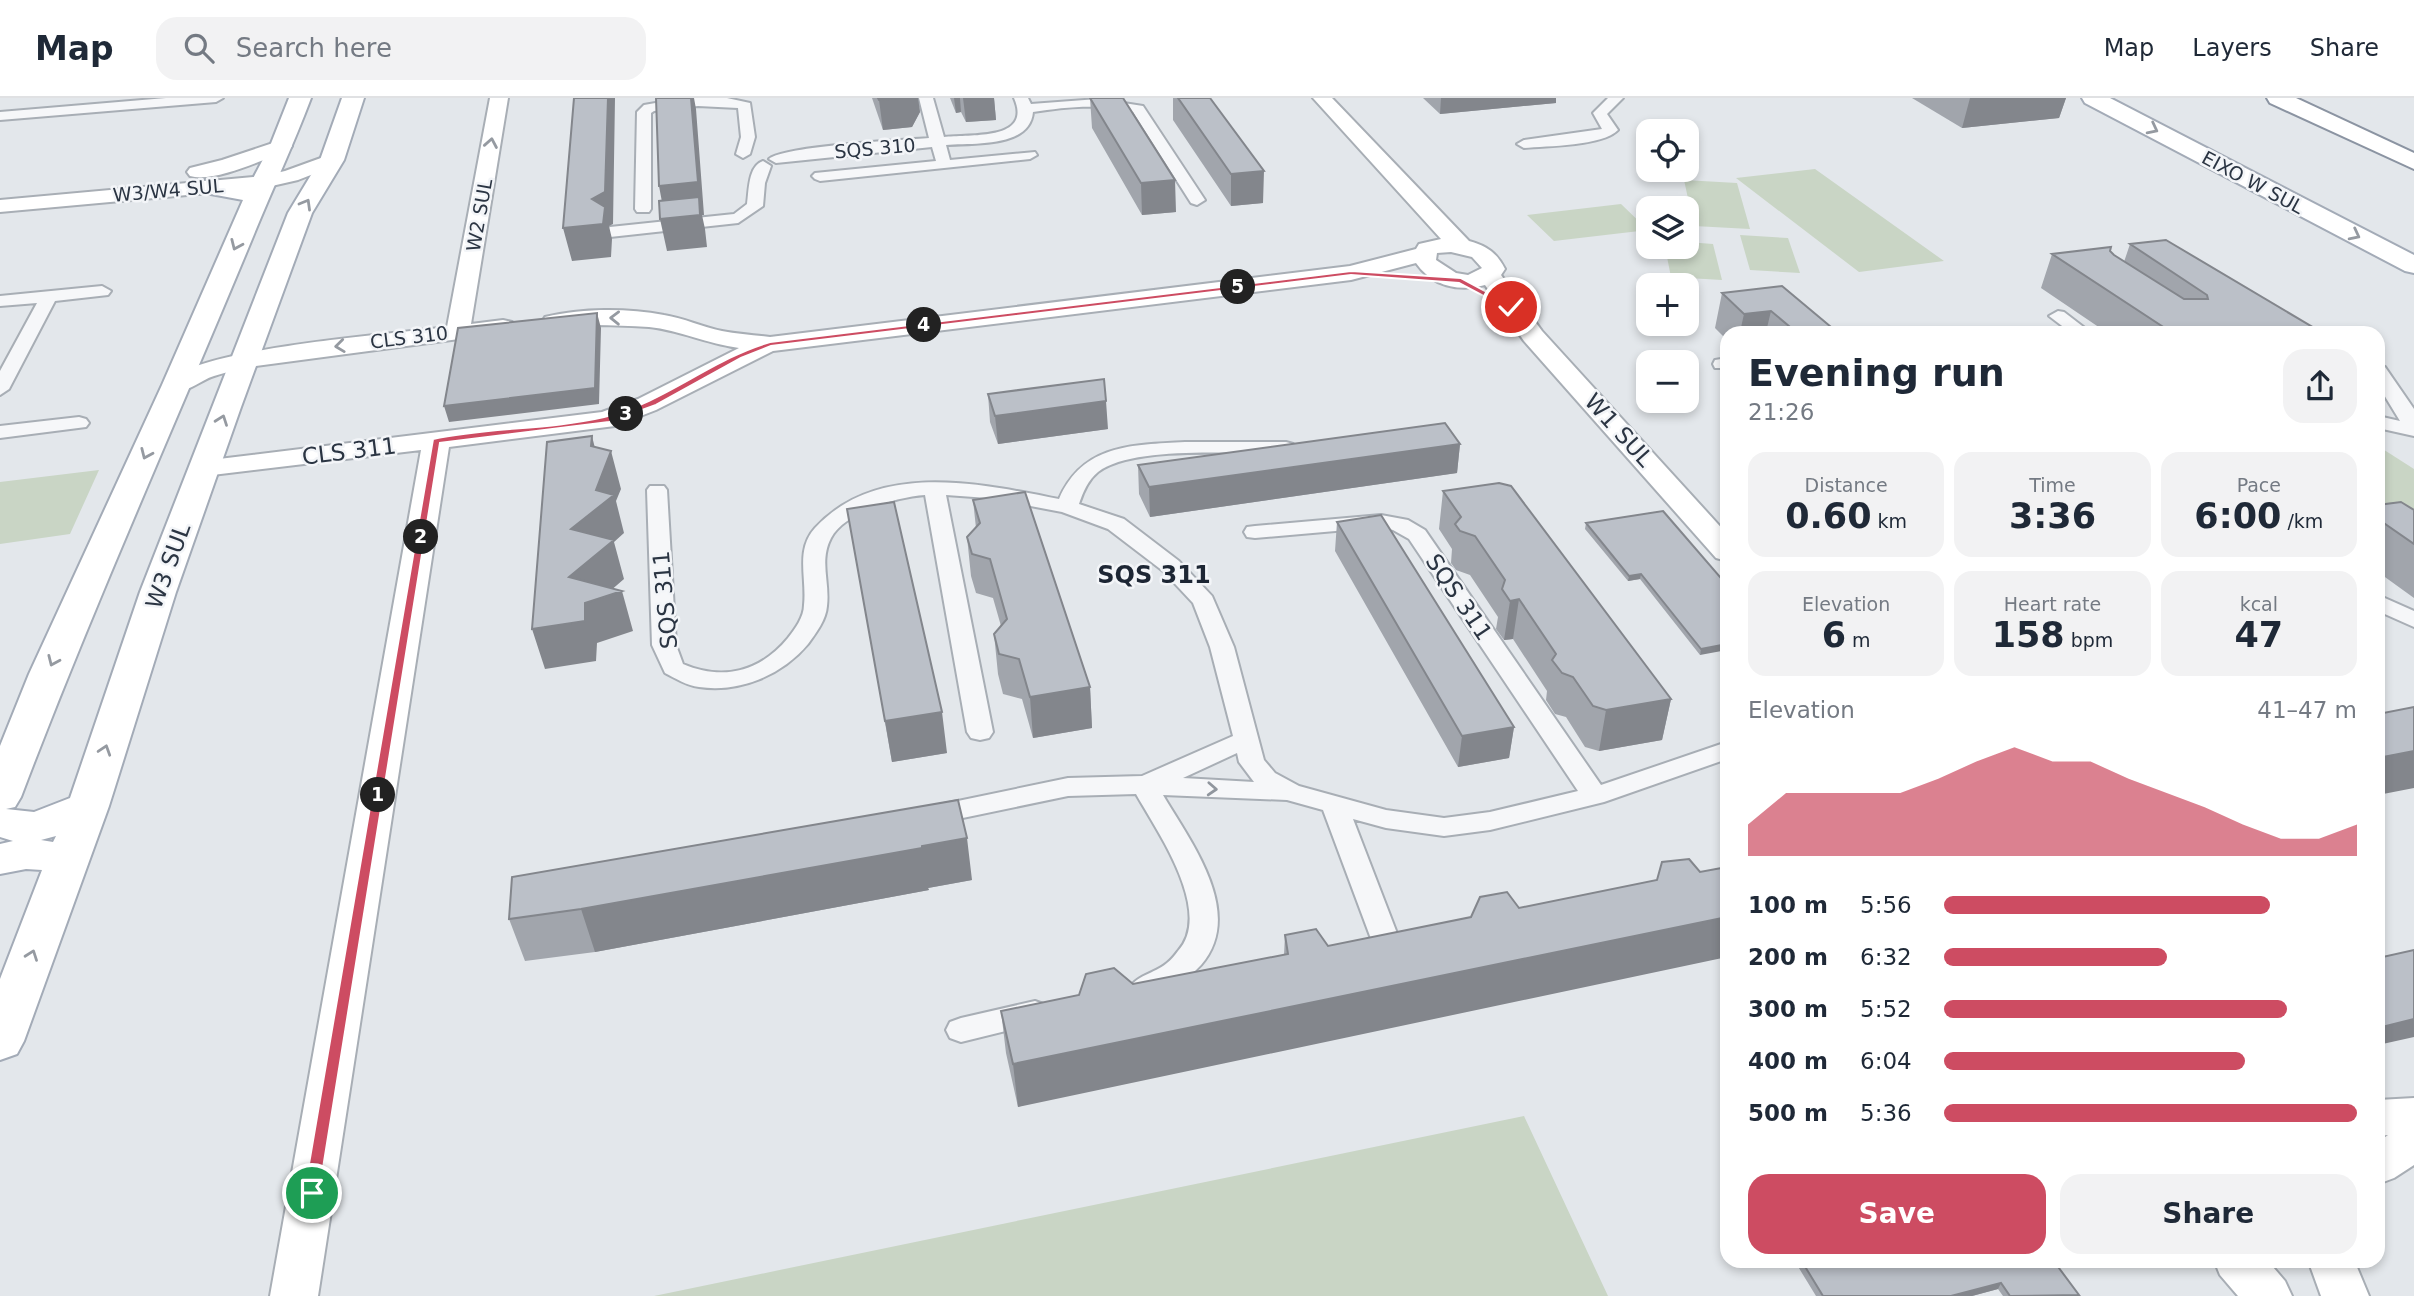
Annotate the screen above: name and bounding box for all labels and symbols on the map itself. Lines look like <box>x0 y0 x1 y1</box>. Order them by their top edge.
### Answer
one-way arrow <box>2146 121 2158 135</box>
street label: SQS 310 <box>834 133 916 163</box>
one-way arrow <box>483 137 498 149</box>
street label: EIXO W SUL <box>2198 146 2308 218</box>
street label: W3/W4 SUL <box>112 174 225 206</box>
street label: W2 SUL <box>462 177 496 253</box>
one-way arrow <box>298 199 311 212</box>
one-way arrow <box>2348 226 2360 240</box>
one-way arrow <box>230 238 244 250</box>
pin: 5 <box>1220 270 1256 304</box>
pin <box>1481 277 1541 337</box>
pin: 4 <box>906 308 942 342</box>
one-way arrow <box>609 310 620 326</box>
street label: CLS 310 <box>369 321 449 353</box>
one-way arrow <box>334 338 346 353</box>
street label: W1 SUL <box>1580 388 1659 472</box>
pin: 3 <box>608 396 644 432</box>
one-way arrow <box>213 415 227 427</box>
street label: CLS 311 <box>300 432 398 470</box>
one-way arrow <box>140 447 154 459</box>
street label: W3 SUL <box>141 520 195 612</box>
pin: 2 <box>404 520 438 555</box>
street label: SQS 311 <box>1421 549 1497 645</box>
street label: SQS 311 <box>648 550 682 650</box>
district label: SQS 311 <box>1097 561 1211 589</box>
one-way arrow <box>47 654 61 667</box>
one-way arrow <box>97 745 111 757</box>
pin: 1 <box>360 778 396 812</box>
one-way arrow <box>1207 781 1218 796</box>
one-way arrow <box>24 950 38 962</box>
pin <box>282 1163 342 1223</box>

